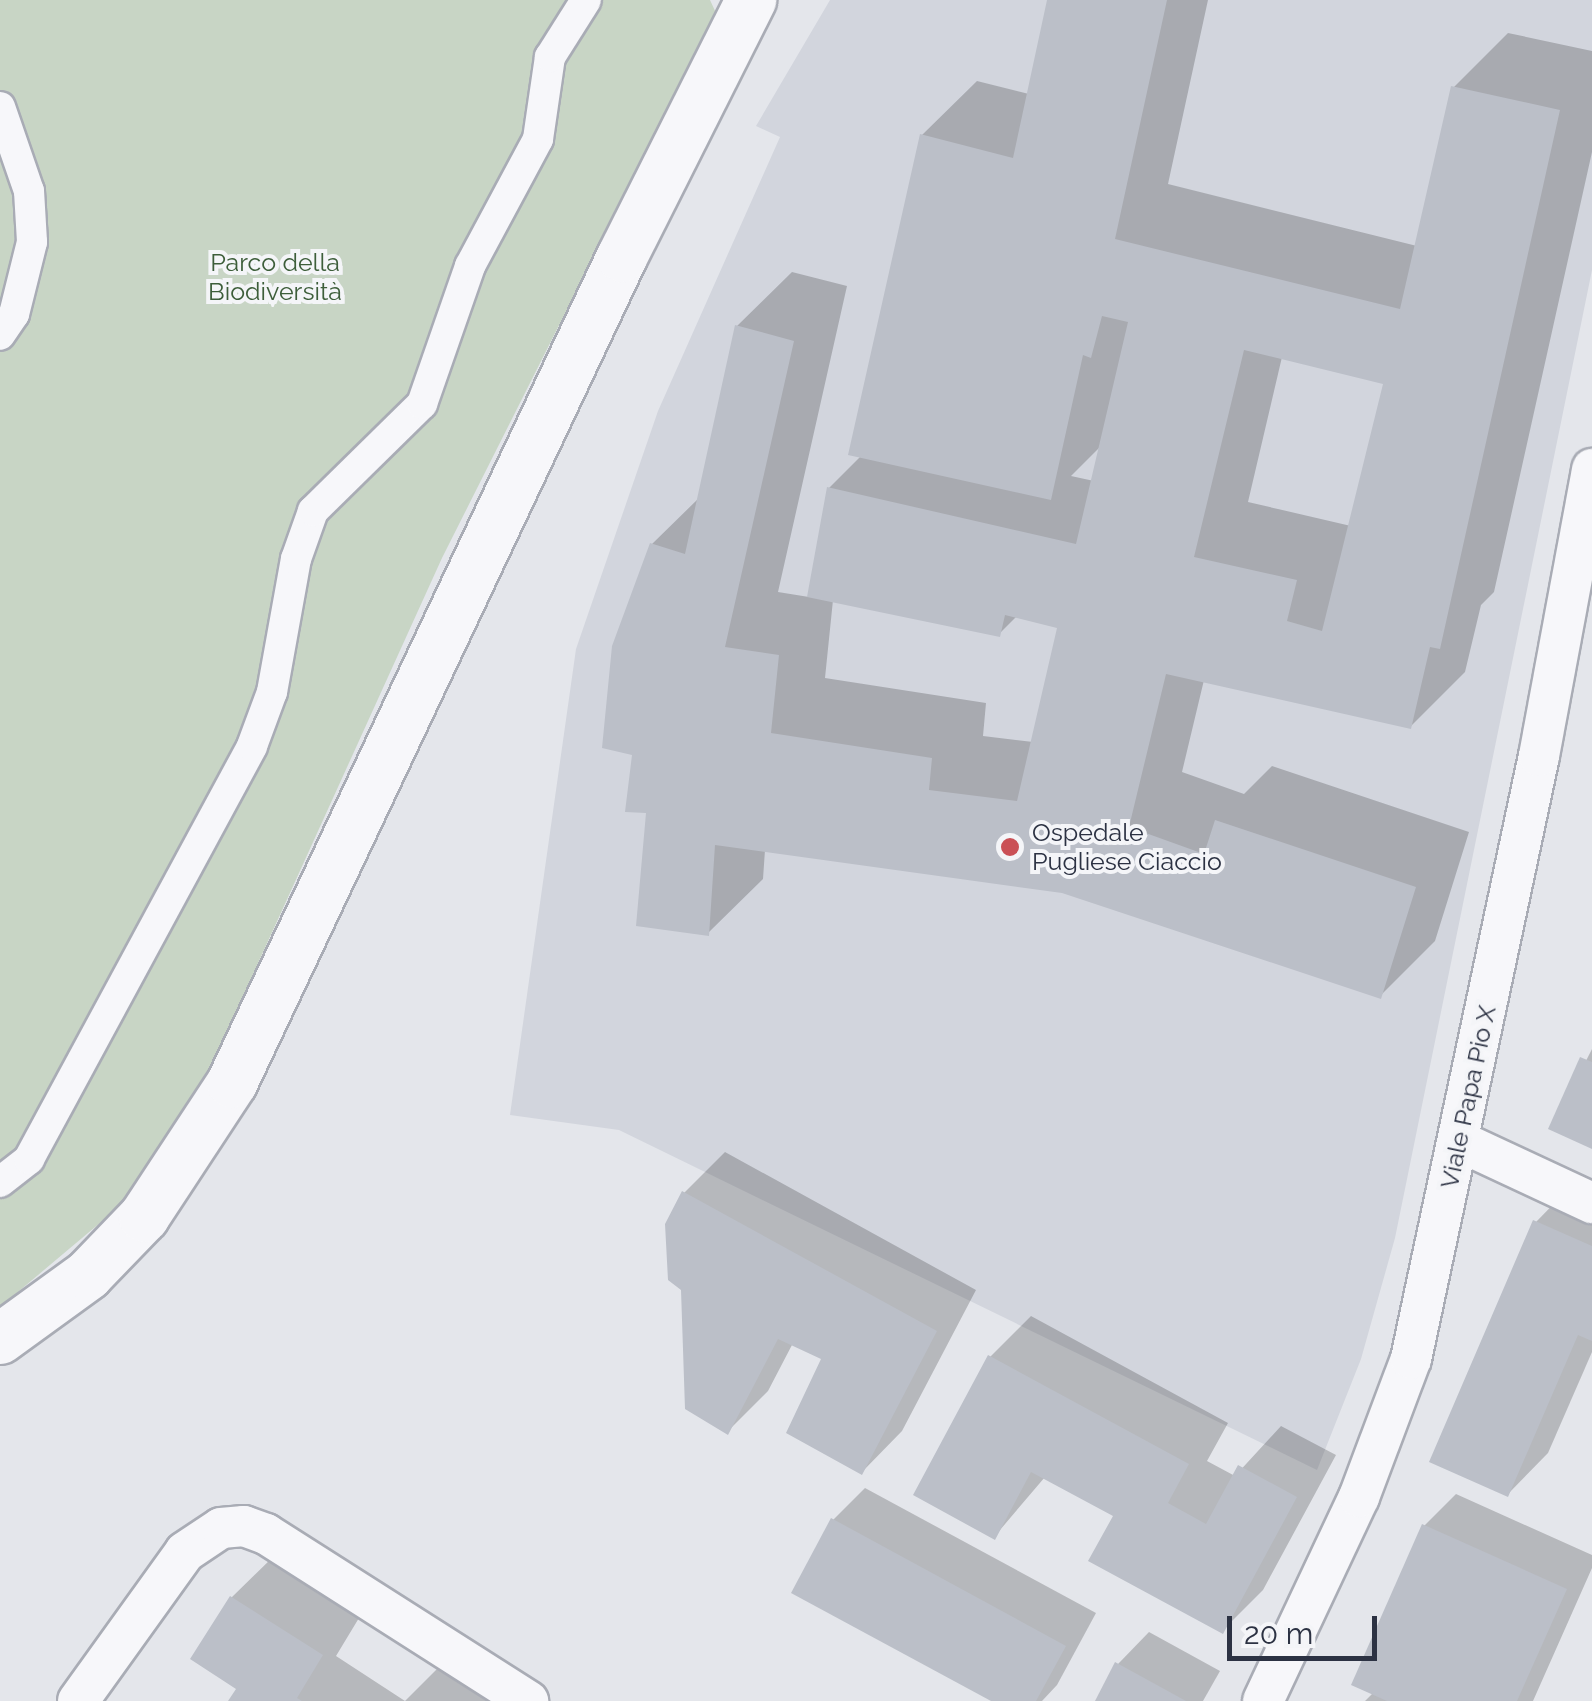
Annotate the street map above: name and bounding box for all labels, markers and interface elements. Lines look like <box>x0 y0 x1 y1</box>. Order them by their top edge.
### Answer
park label: Parco della Biodiversità <box>208 248 342 307</box>
place label: Ospedale Pugliese Ciaccio <box>1032 818 1222 877</box>
marker: Ospedale Pugliese Ciaccio <box>997 834 1023 860</box>
street label: Viale Papa Pio X <box>1434 1003 1502 1191</box>
scale bar <box>1232 1596 1382 1658</box>
text: 20 m <box>1244 1616 1313 1651</box>

